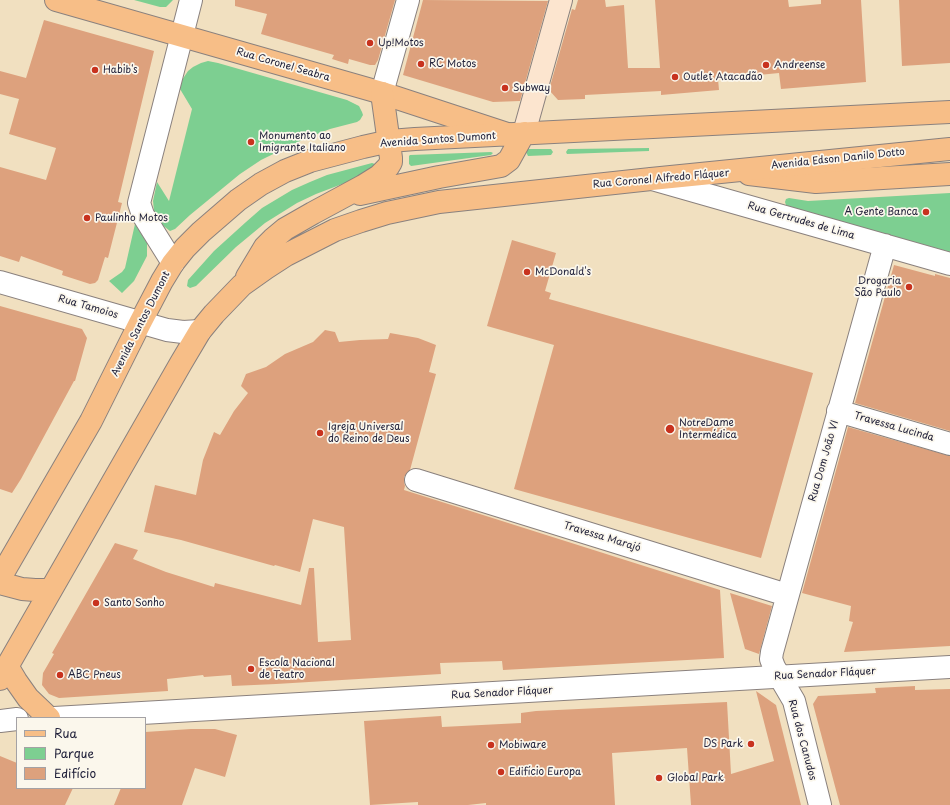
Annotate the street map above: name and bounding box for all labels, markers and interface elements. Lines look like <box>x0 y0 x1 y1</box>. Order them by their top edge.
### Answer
place label: Up!Motos <box>378 37 424 49</box>
marker: Up!Motos <box>365 38 375 48</box>
street label: Rua Coronel Seabra <box>235 46 331 84</box>
place label: RC Motos <box>429 58 476 70</box>
marker: RC Motos <box>416 59 426 69</box>
place label: Andreense <box>774 59 825 71</box>
marker: Andreense <box>761 60 771 70</box>
place label: Habib's <box>103 64 138 76</box>
marker: Habib's <box>90 65 100 75</box>
place label: Outlet Atacadão <box>683 71 763 83</box>
marker: Outlet Atacadão <box>670 72 680 82</box>
place label: Subway <box>513 82 550 94</box>
marker: Subway <box>500 83 510 93</box>
place label: Monumento ao Imigrante Italiano <box>259 130 345 154</box>
street label: Avenida Santos Dumont <box>380 130 496 150</box>
marker: Monumento ao Imigrante Italiano <box>246 137 256 147</box>
street label: Avenida Edson Danilo Dotto <box>771 146 905 172</box>
street label: Rua Coronel Alfredo Fláquer <box>592 167 730 191</box>
street label: Rua Gertrudes de Lima <box>746 200 856 242</box>
place label: A Gente Banca <box>844 206 918 218</box>
marker: A Gente Banca <box>921 207 931 217</box>
place label: Paulinho Motos <box>95 212 168 224</box>
marker: Paulinho Motos <box>82 213 92 223</box>
place label: McDonald's <box>535 266 591 278</box>
marker: McDonald's <box>522 267 532 277</box>
street label: Avenida Santos Dumont <box>109 269 173 379</box>
place label: Drogaria São Paulo <box>854 275 901 298</box>
marker: Drogaria São Paulo <box>904 282 914 292</box>
street label: Rua Tamoios <box>57 293 119 321</box>
street label: Travessa Lucinda <box>853 410 935 444</box>
place label: NotreDame Intermédica <box>679 417 737 440</box>
street label: Rua Dom João VI <box>807 419 841 503</box>
place label: Igreja Universal do Reino de Deus <box>328 421 409 444</box>
marker: NotreDame Intermédica <box>664 423 676 435</box>
marker: Igreja Universal do Reino de Deus <box>315 428 325 438</box>
street label: Travessa Marajó <box>562 520 642 554</box>
place label: Santo Sonho <box>104 597 164 609</box>
marker: Santo Sonho <box>91 598 101 608</box>
place label: Escola Nacional de Teatro <box>259 657 335 680</box>
marker: Escola Nacional de Teatro <box>246 664 256 674</box>
street label: Rua Senador Fláquer <box>774 665 876 683</box>
place label: ABC Pneus <box>68 669 121 681</box>
marker: ABC Pneus <box>55 670 65 680</box>
street label: Rua Senador Fláquer <box>451 684 553 702</box>
street label: Rua dos Canudos <box>785 698 819 782</box>
legend <box>16 717 146 789</box>
text: Rua <box>54 724 77 742</box>
place label: DS Park <box>703 738 743 750</box>
place label: Mobiware <box>499 739 546 751</box>
marker: DS Park <box>746 739 756 749</box>
marker: Mobiware <box>486 740 496 750</box>
text: Parque <box>54 744 94 762</box>
text: Edifício <box>54 764 96 782</box>
place label: Edifício Europa <box>509 766 581 778</box>
marker: Edifício Europa <box>496 767 506 777</box>
place label: Global Park <box>667 772 724 784</box>
marker: Global Park <box>654 773 664 783</box>

